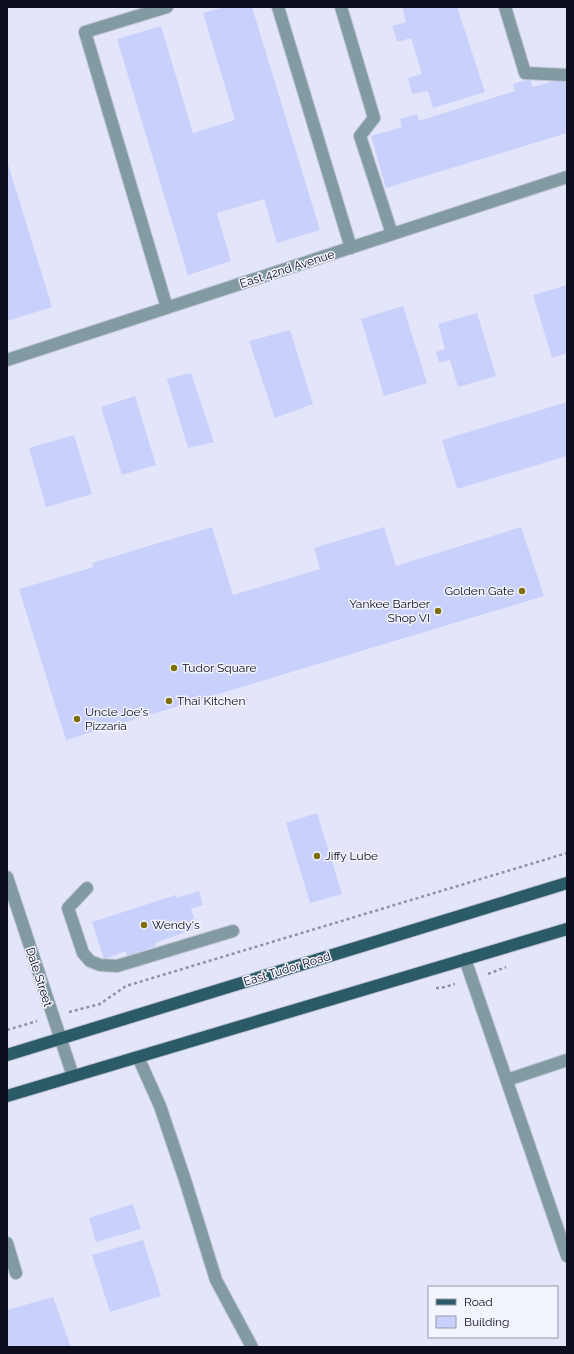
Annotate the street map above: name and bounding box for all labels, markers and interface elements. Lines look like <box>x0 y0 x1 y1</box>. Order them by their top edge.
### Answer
street label: East 42nd Avenue <box>238 247 336 291</box>
place label: Golden Gate <box>444 584 514 598</box>
marker: Golden Gate <box>517 586 527 596</box>
place label: Yankee Barber Shop VI <box>349 597 431 625</box>
marker: Yankee Barber Shop VI <box>433 606 443 616</box>
place label: Tudor Square <box>182 661 256 675</box>
marker: Tudor Square <box>169 663 179 673</box>
place label: Thai Kitchen <box>177 694 245 708</box>
marker: Thai Kitchen <box>164 696 174 706</box>
place label: Uncle Joe's Pizzaria <box>85 705 149 733</box>
marker: Uncle Joe's Pizzaria <box>72 714 82 724</box>
place label: Jiffy Lube <box>325 849 378 863</box>
marker: Jiffy Lube <box>312 851 322 861</box>
place label: Wendy's <box>152 918 200 932</box>
marker: Wendy's <box>139 920 149 930</box>
street label: Dale Street <box>23 945 55 1009</box>
street label: East Tudor Road <box>242 949 332 989</box>
legend <box>428 1286 558 1338</box>
text: Road <box>464 1295 493 1309</box>
text: Building <box>464 1315 510 1329</box>

